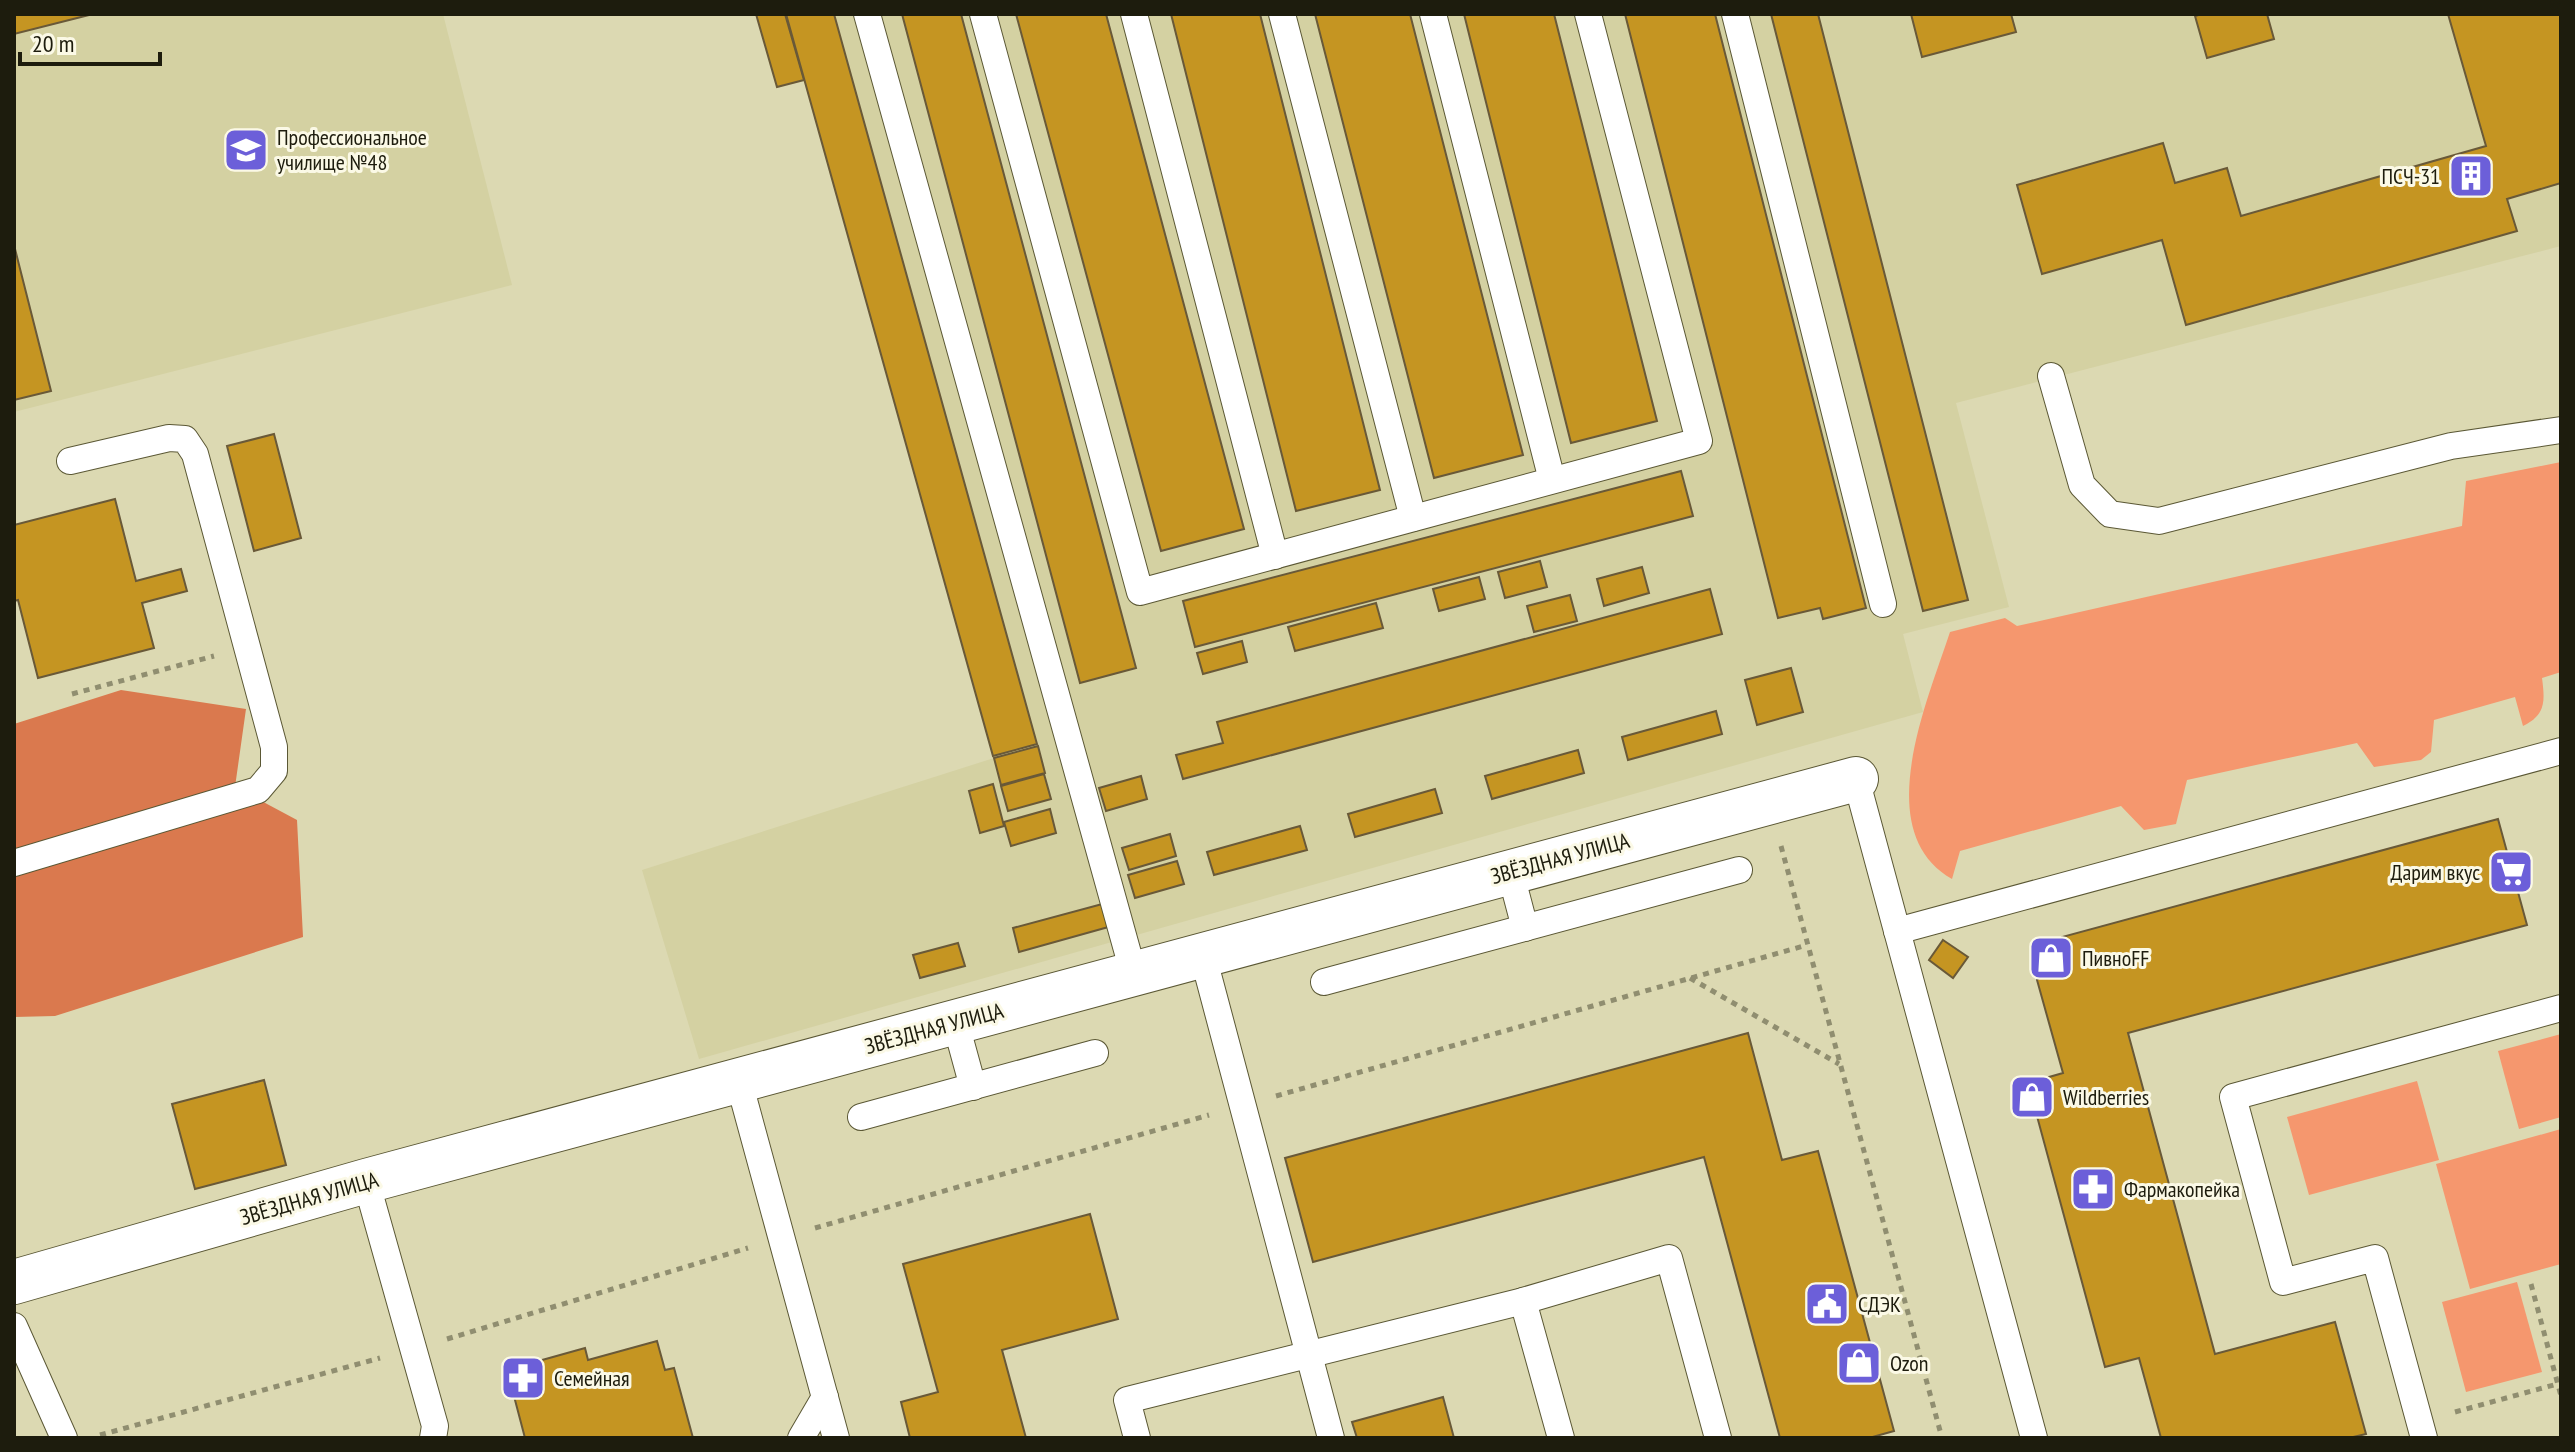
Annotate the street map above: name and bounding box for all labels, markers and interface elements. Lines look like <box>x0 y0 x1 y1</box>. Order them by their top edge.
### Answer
scale bar <box>20 16 160 66</box>
text: 20 m <box>32 28 74 59</box>
place label: Профессиональное училище №48 <box>277 123 427 176</box>
school or university icon: Профессиональное училище №48 <box>222 126 270 174</box>
building icon: ПСЧ-31 <box>2447 152 2495 200</box>
place label: ПСЧ-31 <box>2381 162 2440 190</box>
street label: ЗВЁЗДНАЯ УЛИЦА <box>1488 826 1633 890</box>
supermarket icon: Дарим вкус <box>2487 848 2535 896</box>
place label: Дарим вкус <box>2391 858 2480 886</box>
shop icon: ПивноFF <box>2027 934 2075 982</box>
place label: ПивноFF <box>2082 944 2149 972</box>
street label: ЗВЁЗДНАЯ УЛИЦА <box>862 996 1007 1060</box>
shop icon: Wildberries <box>2008 1073 2056 1121</box>
place label: Wildberries <box>2063 1083 2149 1111</box>
street label: ЗВЁЗДНАЯ УЛИЦА <box>237 1165 382 1231</box>
pharmacy icon: Фармакопейка <box>2069 1165 2117 1213</box>
place label: Фармакопейка <box>2124 1175 2240 1203</box>
public building icon: СДЭК <box>1803 1280 1851 1328</box>
place label: СДЭК <box>1858 1290 1901 1318</box>
shop icon: Ozon <box>1835 1339 1883 1387</box>
place label: Ozon <box>1890 1349 1929 1377</box>
pharmacy icon: Семейная <box>499 1354 547 1402</box>
place label: Семейная <box>554 1364 630 1392</box>

